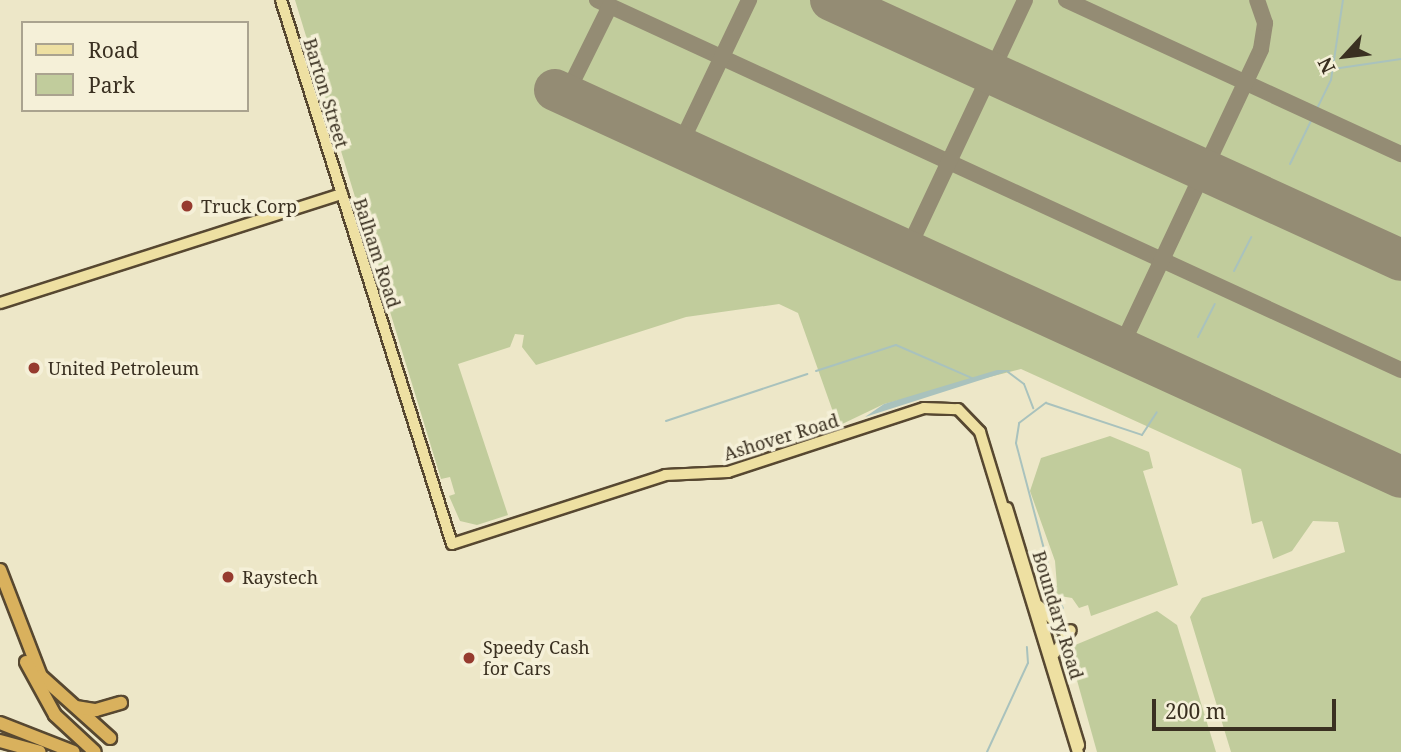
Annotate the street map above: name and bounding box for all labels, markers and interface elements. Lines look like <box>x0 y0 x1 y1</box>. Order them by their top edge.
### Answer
legend <box>21 21 248 112</box>
north arrow <box>1310 21 1380 91</box>
text: Road <box>88 36 139 64</box>
street label: Barton Street <box>299 36 353 150</box>
text: N <box>1311 53 1341 78</box>
text: Park <box>88 71 135 99</box>
place label: Truck Corp <box>201 195 297 217</box>
street label: Balham Road <box>349 195 405 311</box>
marker: Truck Corp <box>179 198 195 214</box>
place label: United Petroleum <box>48 357 199 379</box>
marker: United Petroleum <box>26 360 42 376</box>
street label: Ashover Road <box>721 409 841 465</box>
street label: Boundary Road <box>1028 548 1088 682</box>
place label: Raystech <box>242 566 318 588</box>
marker: Raystech <box>220 569 236 585</box>
place label: Speedy Cash for Cars <box>483 637 590 680</box>
marker: Speedy Cash for Cars <box>461 650 477 666</box>
scale bar <box>1156 686 1340 730</box>
text: 200 m <box>1165 697 1226 725</box>

